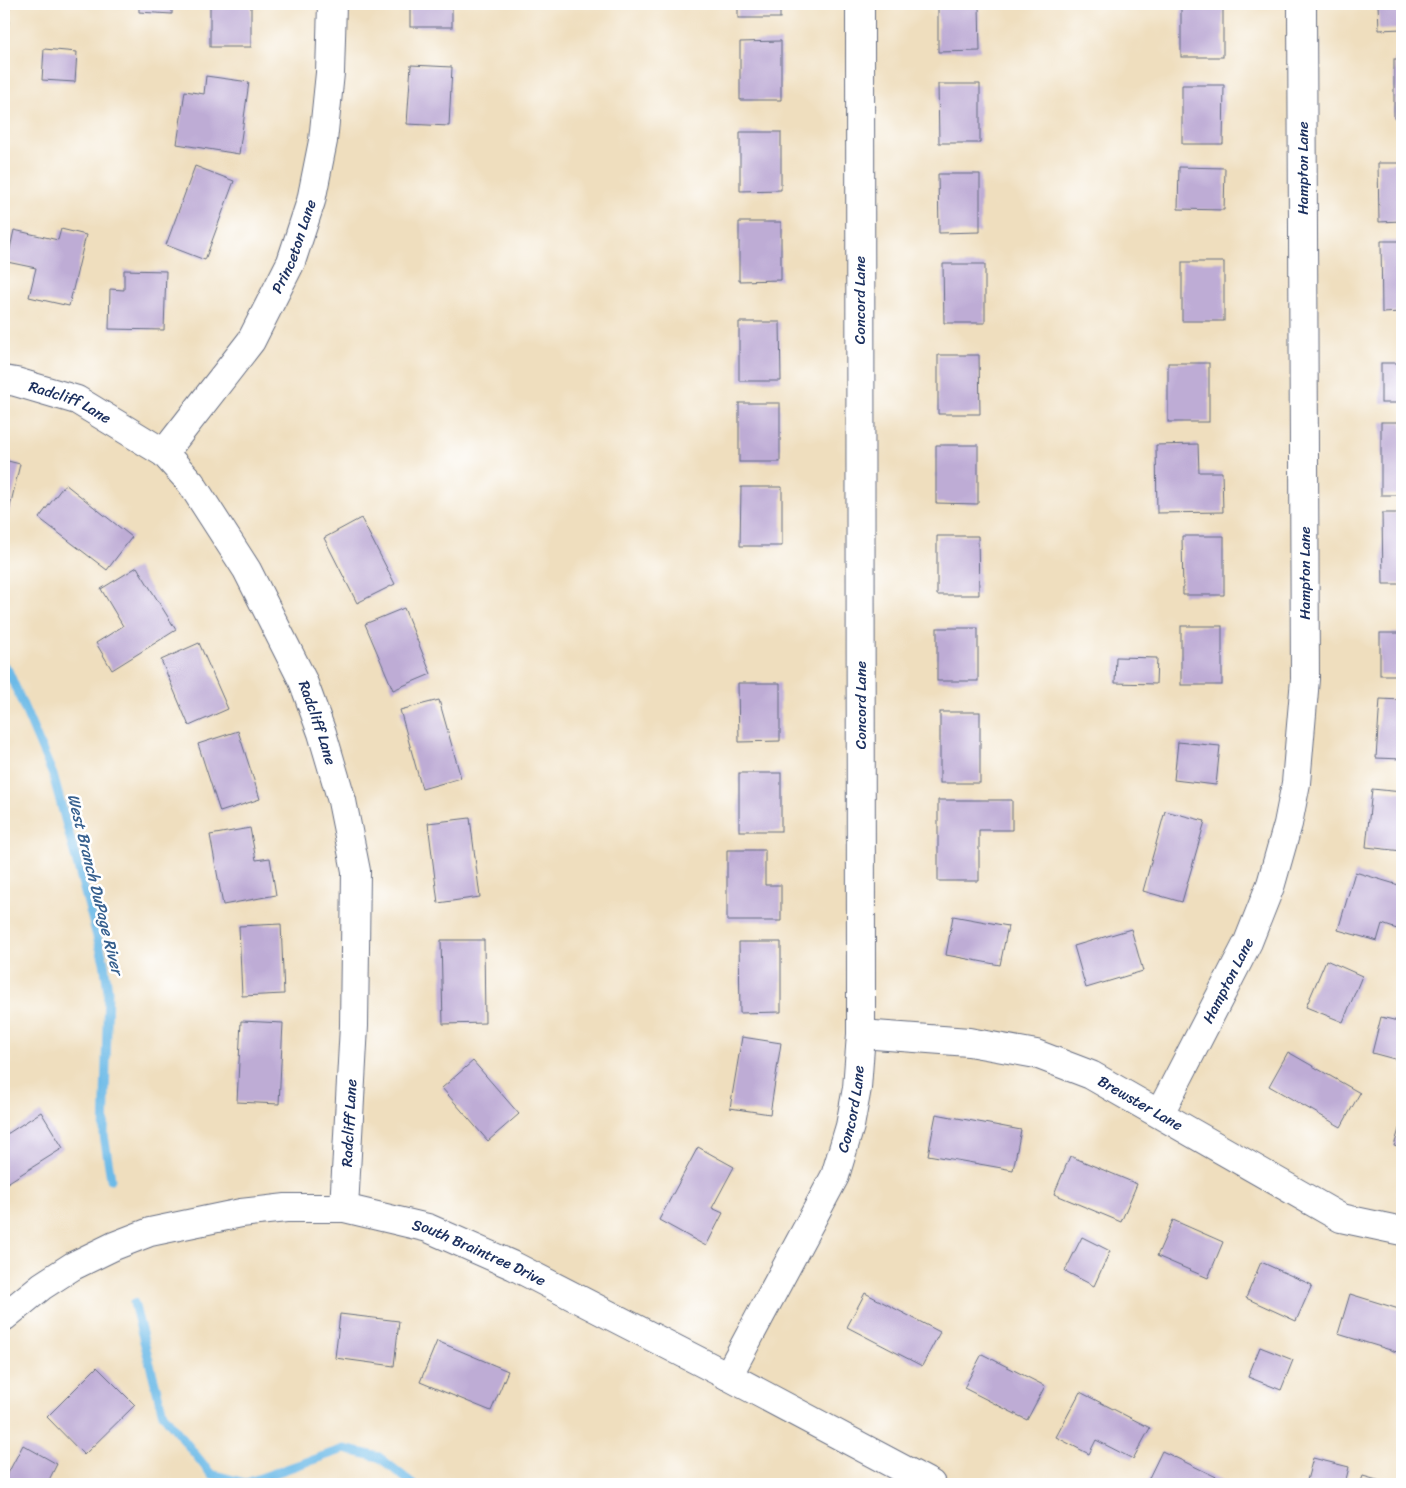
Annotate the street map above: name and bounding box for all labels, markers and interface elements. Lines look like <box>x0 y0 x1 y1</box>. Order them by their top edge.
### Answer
street label: Hampton Lane <box>1290 121 1316 215</box>
street label: Princeton Lane <box>264 196 324 298</box>
street label: Concord Lane <box>847 256 873 344</box>
street label: Radcliff Lane <box>26 373 117 431</box>
street label: Hampton Lane <box>1292 526 1318 620</box>
street label: Concord Lane <box>848 661 874 749</box>
street label: Radcliff Lane <box>291 677 344 768</box>
water label: West Branch DuPage River <box>59 791 133 980</box>
street label: Hampton Lane <box>1195 933 1261 1028</box>
street label: Concord Lane <box>830 1064 872 1156</box>
street label: Brewster Lane <box>1093 1068 1188 1138</box>
street label: Radcliff Lane <box>334 1078 364 1168</box>
street label: South Braintree Drive <box>409 1212 551 1293</box>

